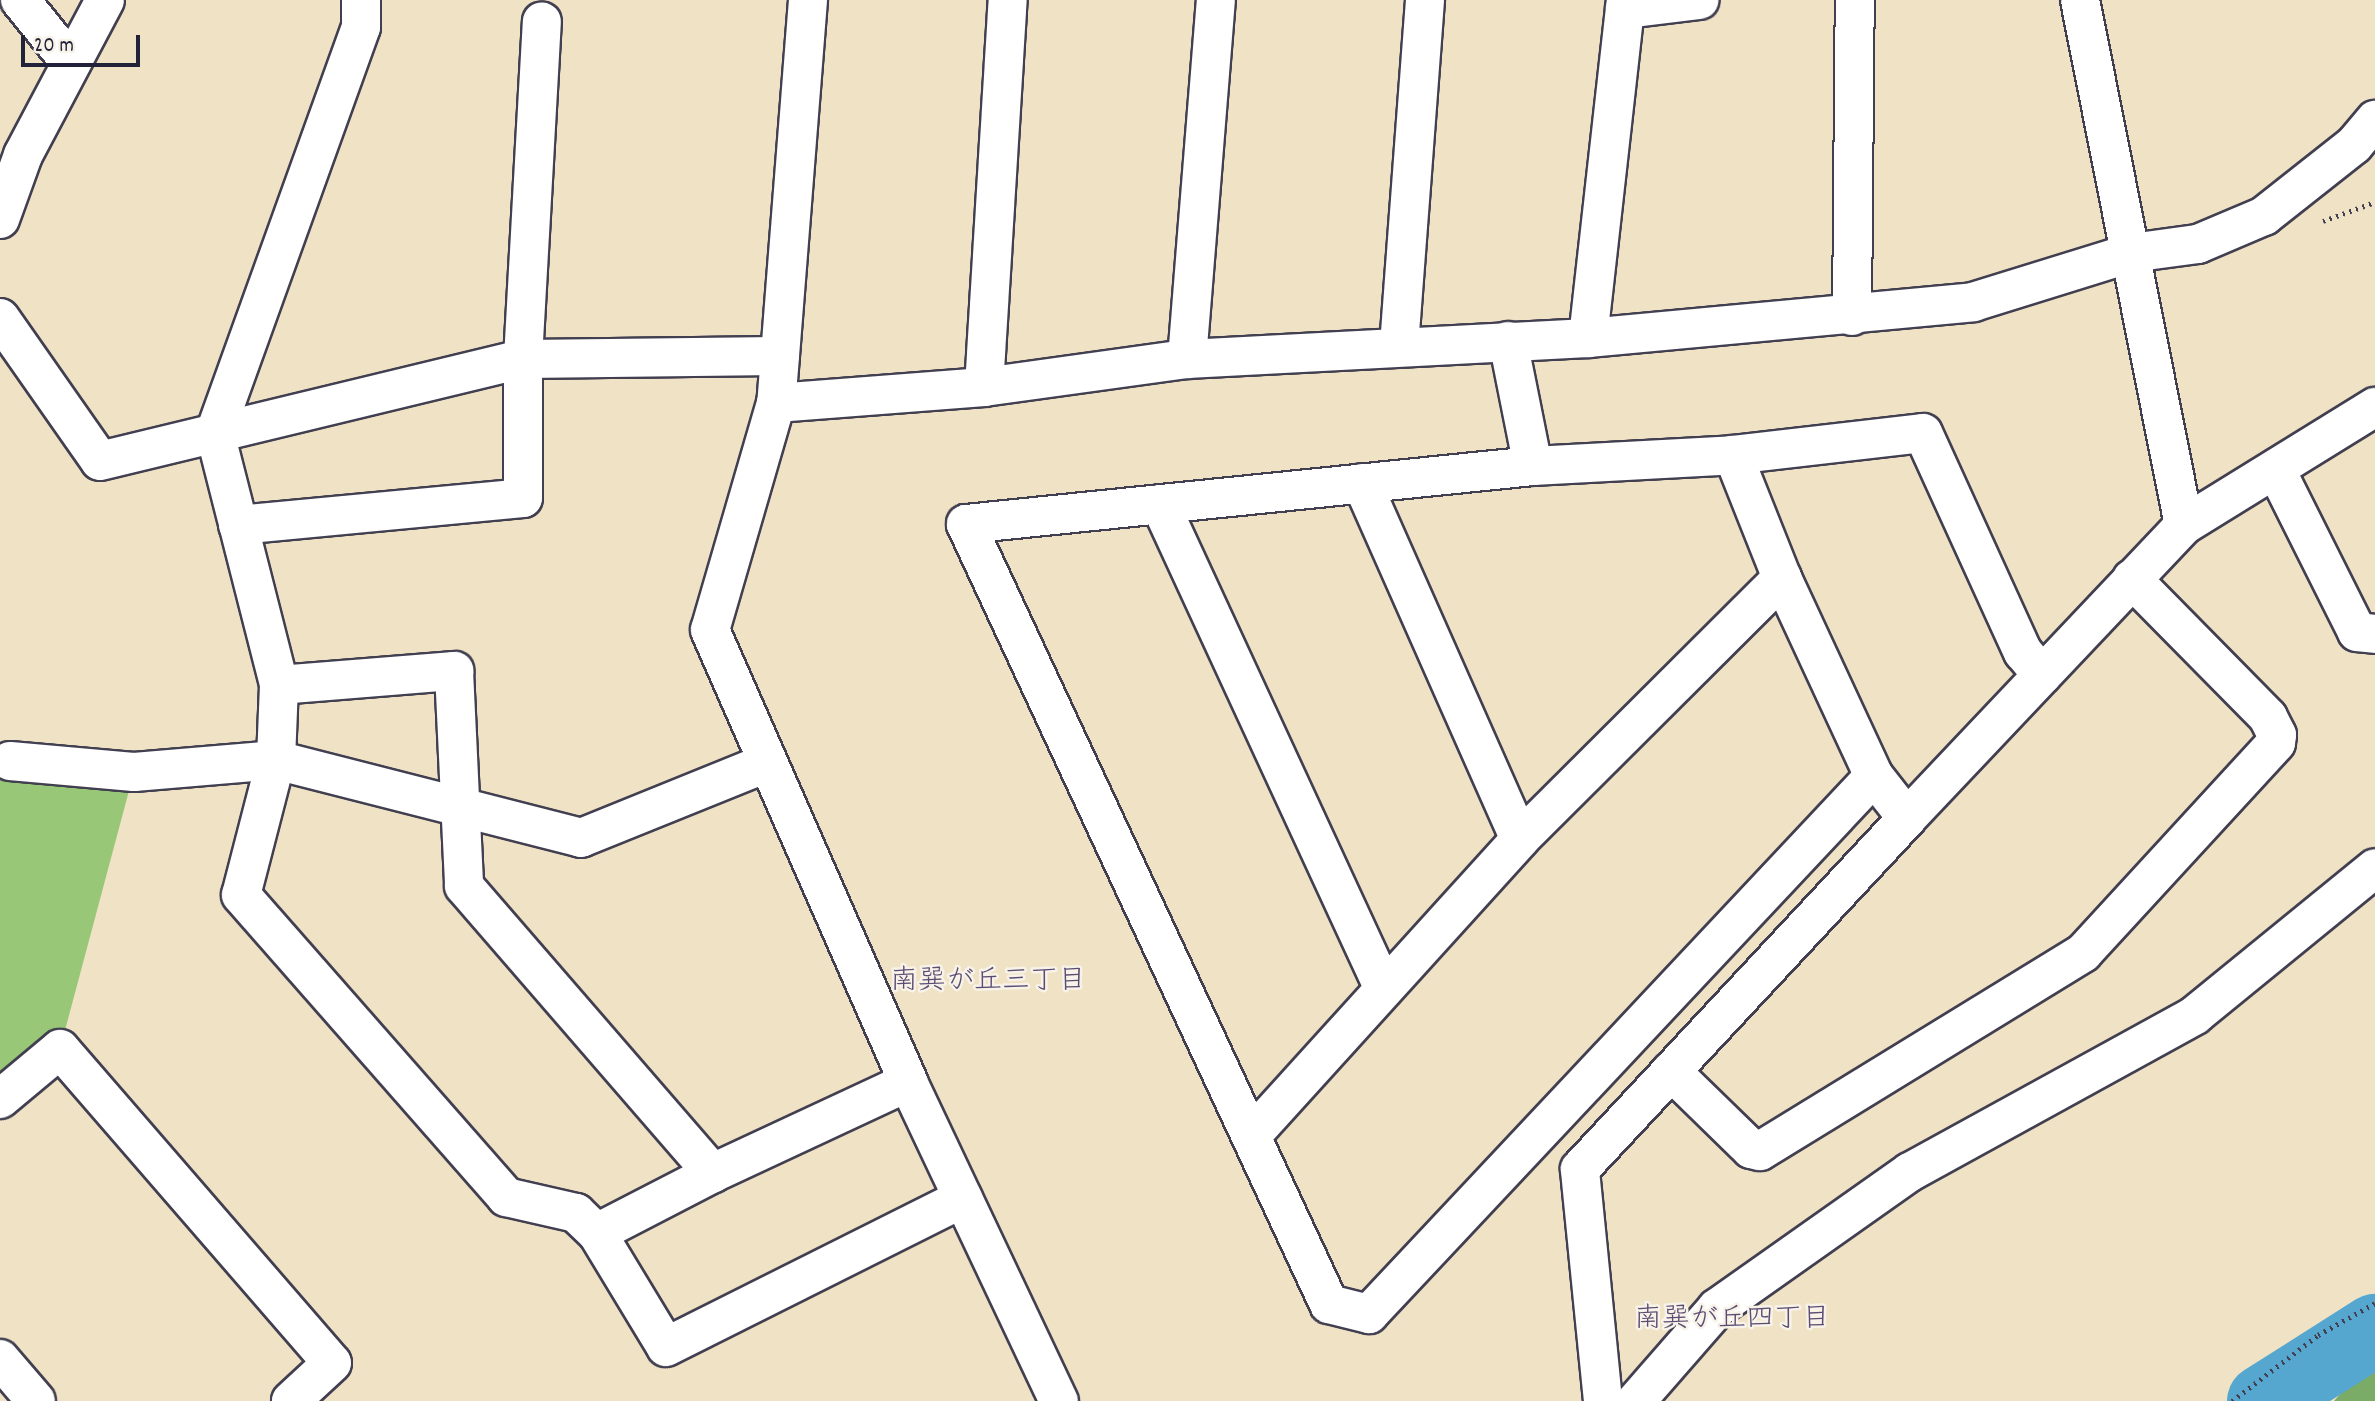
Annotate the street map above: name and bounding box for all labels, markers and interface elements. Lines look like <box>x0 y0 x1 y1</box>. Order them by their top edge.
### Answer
scale bar <box>24 21 144 65</box>
text: 20 m <box>34 32 74 62</box>
district label: 南巽が丘三丁目 <box>890 966 1086 1000</box>
district label: 南巽が丘四丁目 <box>1634 1304 1830 1338</box>

